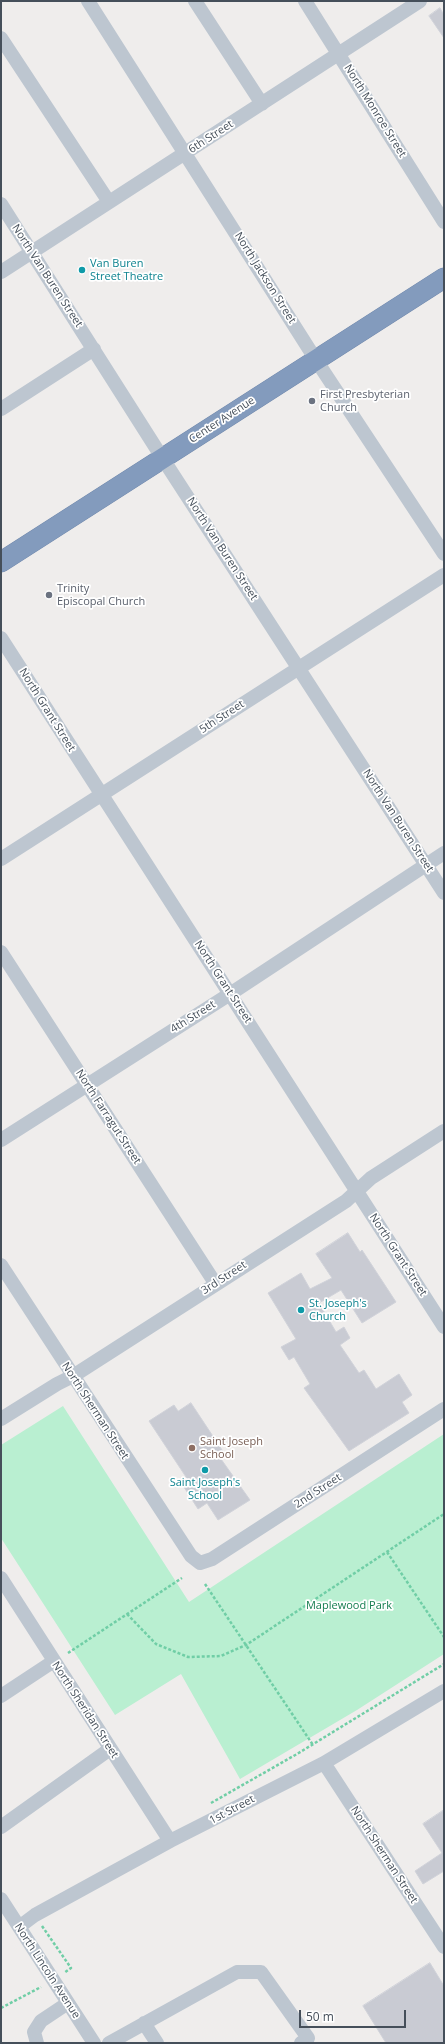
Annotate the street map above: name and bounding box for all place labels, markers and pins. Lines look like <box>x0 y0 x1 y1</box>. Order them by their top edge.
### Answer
place label: Van Buren Street Theatre <box>90 257 163 283</box>
marker: Van Buren Street Theatre <box>77 265 87 275</box>
place label: First Presbyterian Church <box>320 388 410 414</box>
marker: First Presbyterian Church <box>307 396 317 406</box>
place label: Trinity Episcopal Church <box>57 582 145 608</box>
marker: Trinity Episcopal Church <box>44 590 54 600</box>
place label: St. Joseph's Church <box>309 1297 367 1323</box>
marker: St. Joseph's Church <box>296 1305 306 1315</box>
place label: Saint Joseph School <box>200 1435 263 1461</box>
marker: Saint Joseph School <box>187 1443 197 1453</box>
marker: Saint Joseph's School <box>200 1465 210 1475</box>
place label: Saint Joseph's School <box>170 1476 240 1502</box>

